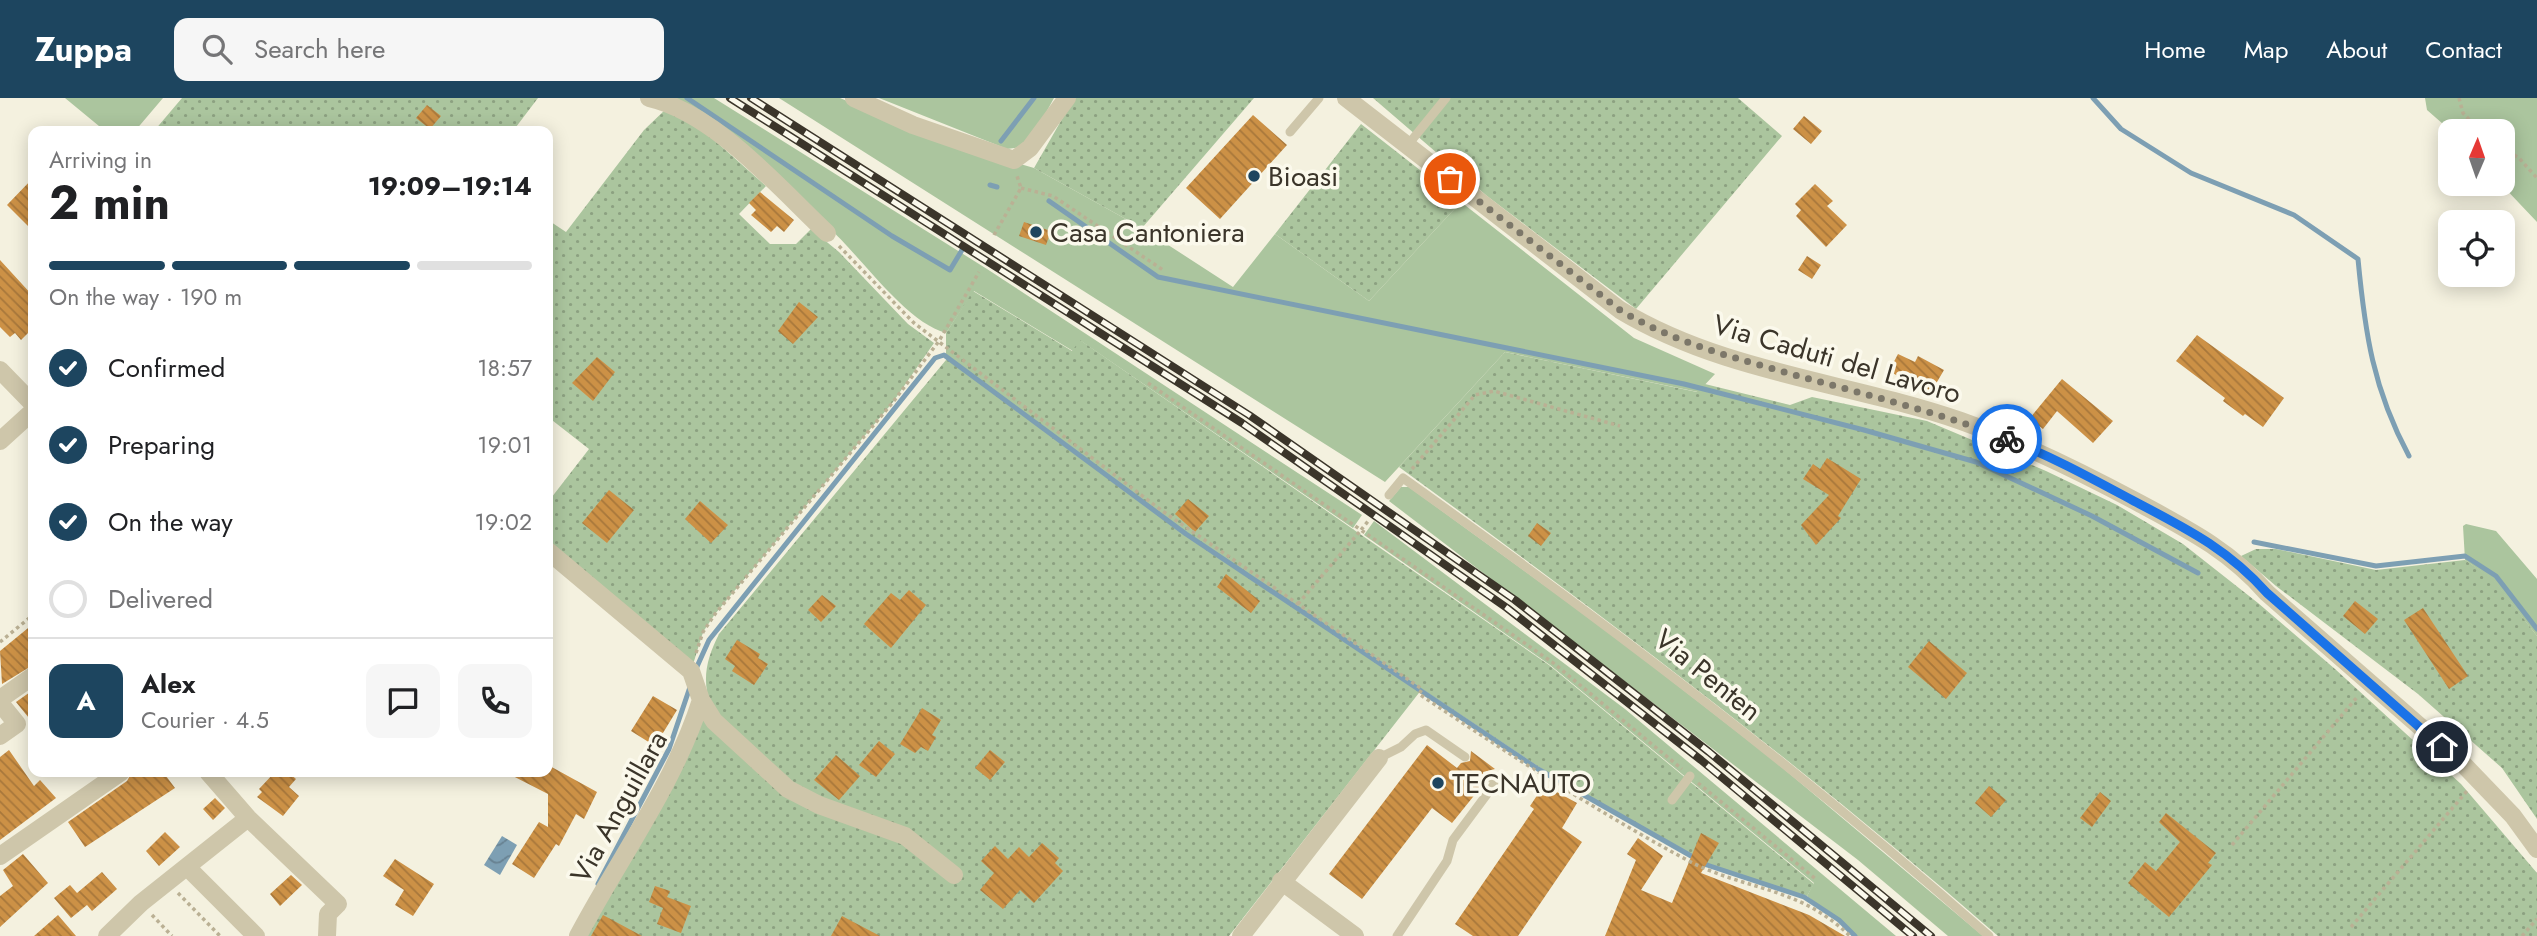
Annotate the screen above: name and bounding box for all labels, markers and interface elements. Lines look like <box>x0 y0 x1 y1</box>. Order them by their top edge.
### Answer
search box <box>174 18 664 81</box>
text: Zuppa <box>35 26 132 73</box>
icon: search <box>198 30 236 68</box>
text: Search here <box>254 30 385 68</box>
text: Home <box>2144 32 2206 67</box>
text: Map <box>2244 32 2288 67</box>
text: About <box>2326 32 2387 67</box>
text: Contact <box>2425 32 2502 67</box>
north arrow <box>2438 119 2515 196</box>
map controls <box>2438 119 2515 287</box>
text: Arriving in <box>49 143 152 177</box>
pin <box>1420 149 1480 209</box>
place label: Bioasi <box>1268 156 1338 197</box>
icon: bag <box>1431 160 1469 198</box>
text: 19:09–19:14 <box>368 167 532 205</box>
marker: Bioasi <box>1246 168 1262 184</box>
text: 2 min <box>49 170 170 236</box>
button: locate <box>2438 210 2515 287</box>
place label: Casa Cantoniera <box>1050 212 1245 253</box>
marker: Casa Cantoniera <box>1028 224 1044 240</box>
text: On the way · 190 m <box>49 280 242 314</box>
street label: Via Caduti del Lavoro <box>1708 304 1966 414</box>
icon: check <box>49 349 87 387</box>
text: Confirmed <box>108 349 225 387</box>
text: 18:57 <box>477 351 532 385</box>
courier <box>1972 404 2042 474</box>
icon: bike <box>1988 420 2026 458</box>
icon: check <box>49 426 87 464</box>
text: Preparing <box>108 426 215 464</box>
text: 19:01 <box>477 428 532 462</box>
icon: check <box>49 503 87 541</box>
text: On the way <box>108 503 233 541</box>
text: 19:02 <box>475 505 532 539</box>
text: Delivered <box>108 580 213 618</box>
street label: Via Penten <box>1646 619 1770 731</box>
button: chat <box>366 664 440 738</box>
button: phone <box>458 664 532 738</box>
text: Alex <box>141 665 195 703</box>
text: A <box>76 682 96 720</box>
text: Courier · 4.5 <box>141 703 269 737</box>
pin <box>2412 717 2472 777</box>
street label: Via Anguillara <box>560 724 678 890</box>
icon: home <box>2423 728 2461 766</box>
place label: TECNAUTO <box>1452 763 1591 804</box>
marker: TECNAUTO <box>1430 775 1446 791</box>

